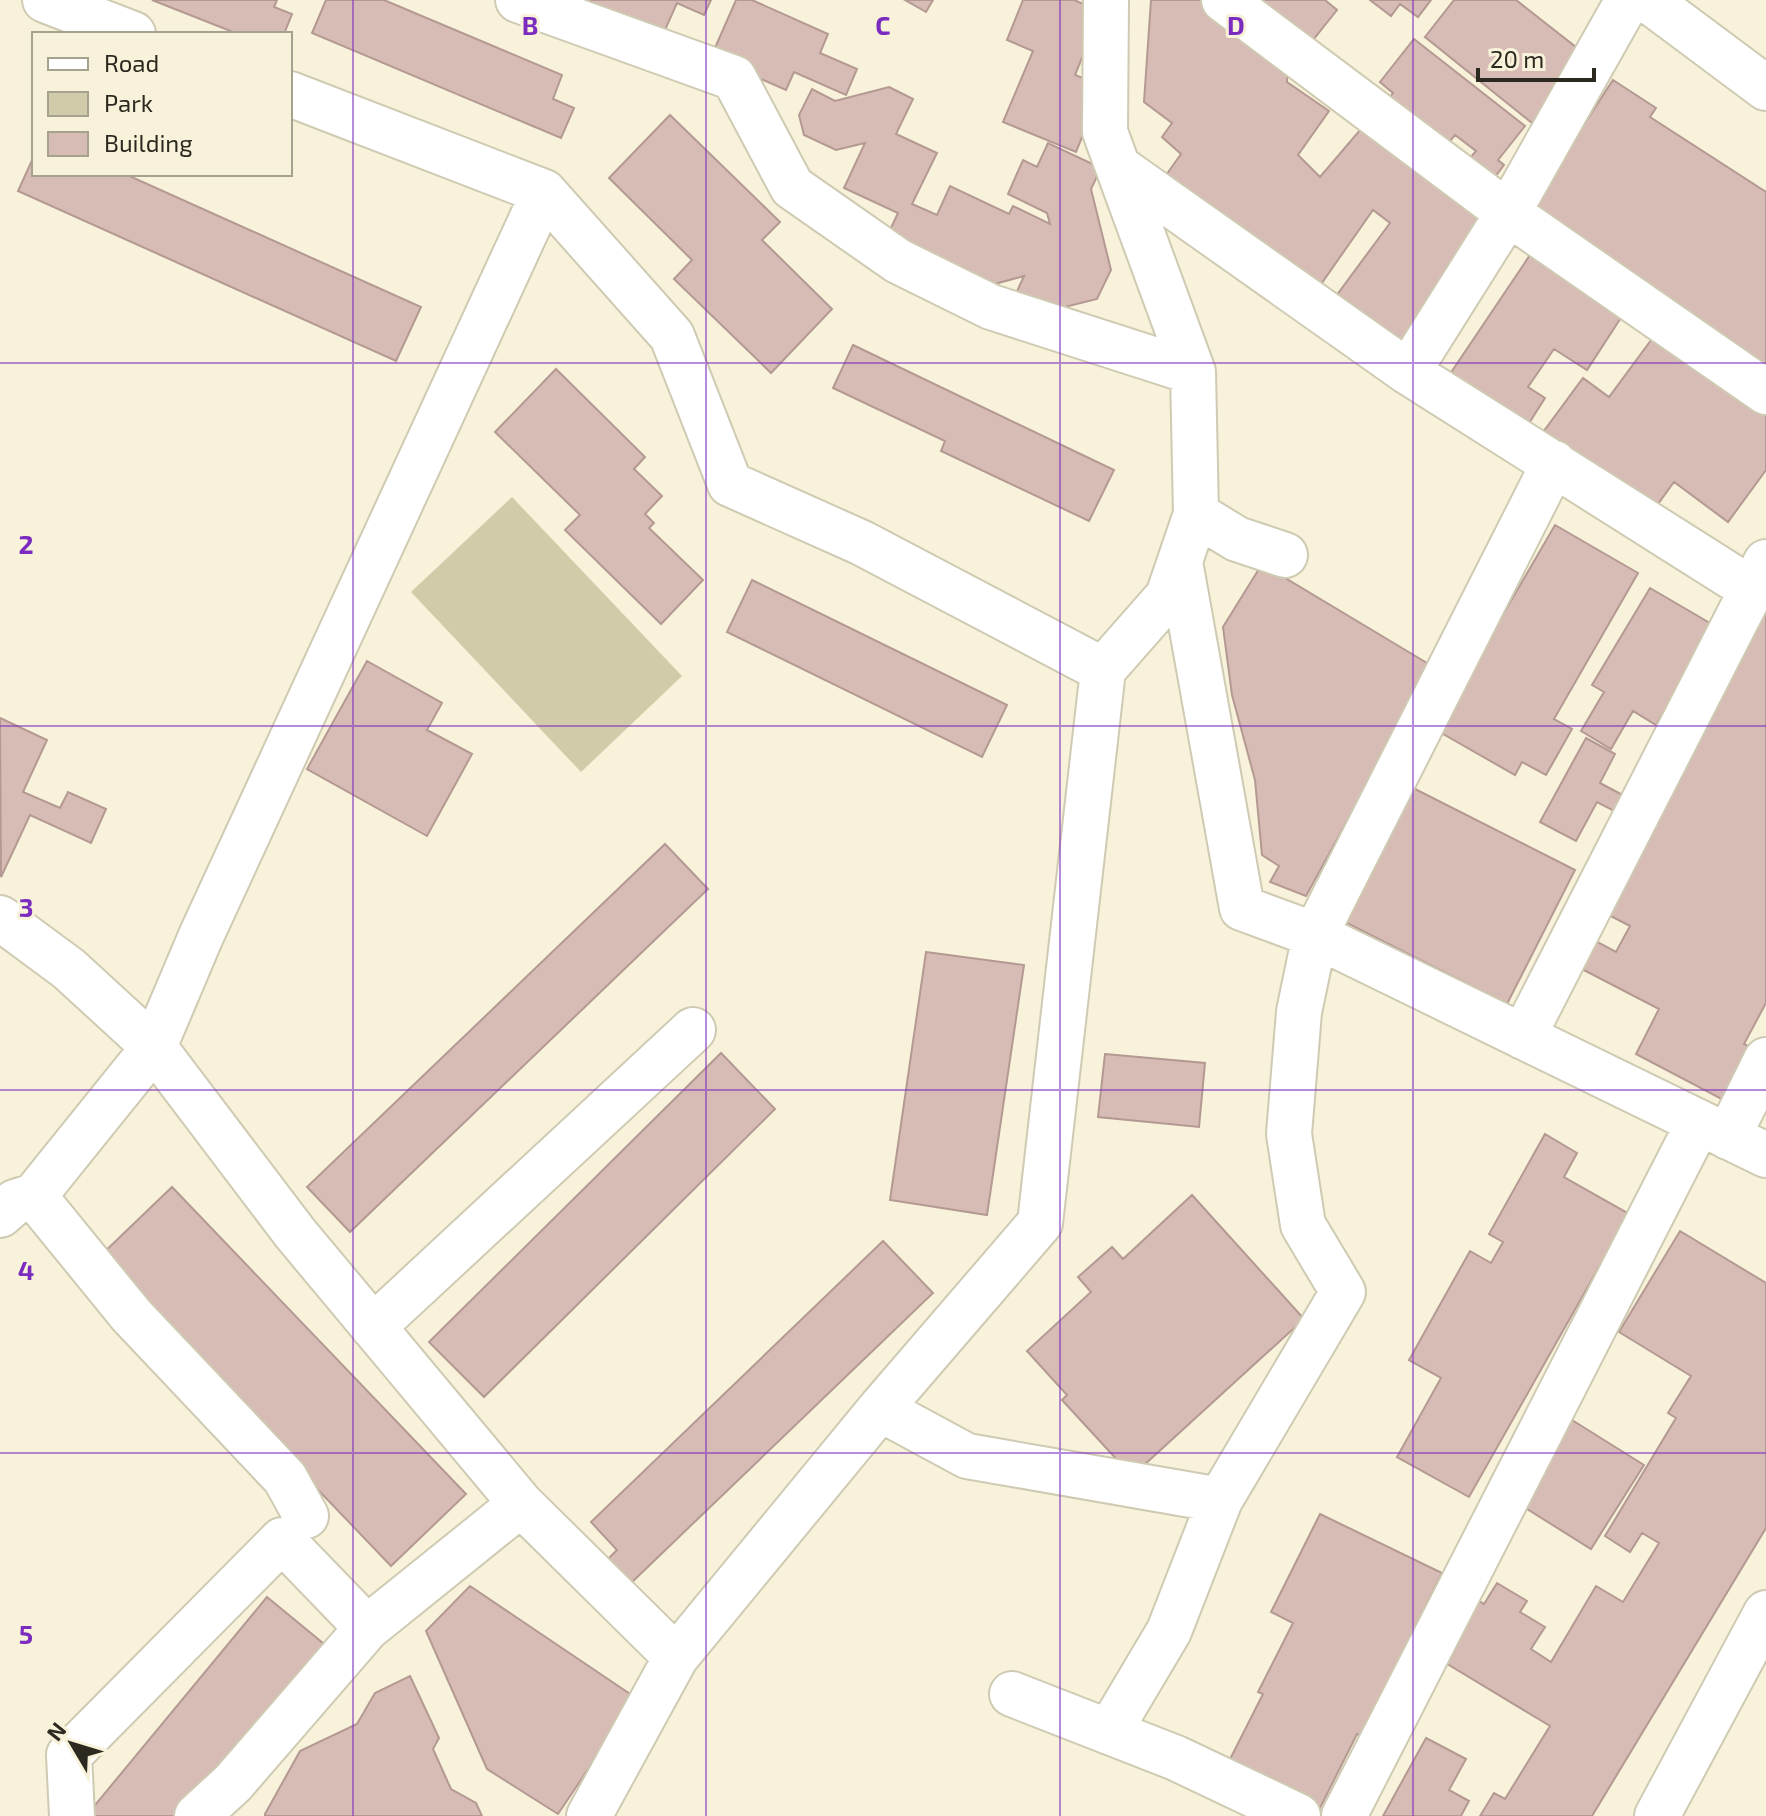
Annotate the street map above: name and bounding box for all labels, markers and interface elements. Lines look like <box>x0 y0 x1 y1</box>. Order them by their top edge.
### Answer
text: B <box>522 9 538 40</box>
text: C <box>875 9 891 40</box>
text: D <box>1227 9 1245 40</box>
legend <box>32 32 292 176</box>
scale bar <box>1478 32 1594 82</box>
text: 20 m <box>1490 44 1544 73</box>
text: Road <box>104 48 159 77</box>
text: Park <box>104 88 153 117</box>
text: Building <box>104 128 193 157</box>
text: 2 <box>18 528 34 559</box>
text: 3 <box>19 891 33 922</box>
text: 4 <box>18 1254 34 1285</box>
text: 5 <box>19 1618 33 1649</box>
north arrow <box>32 1704 112 1784</box>
text: N <box>40 1717 71 1745</box>

